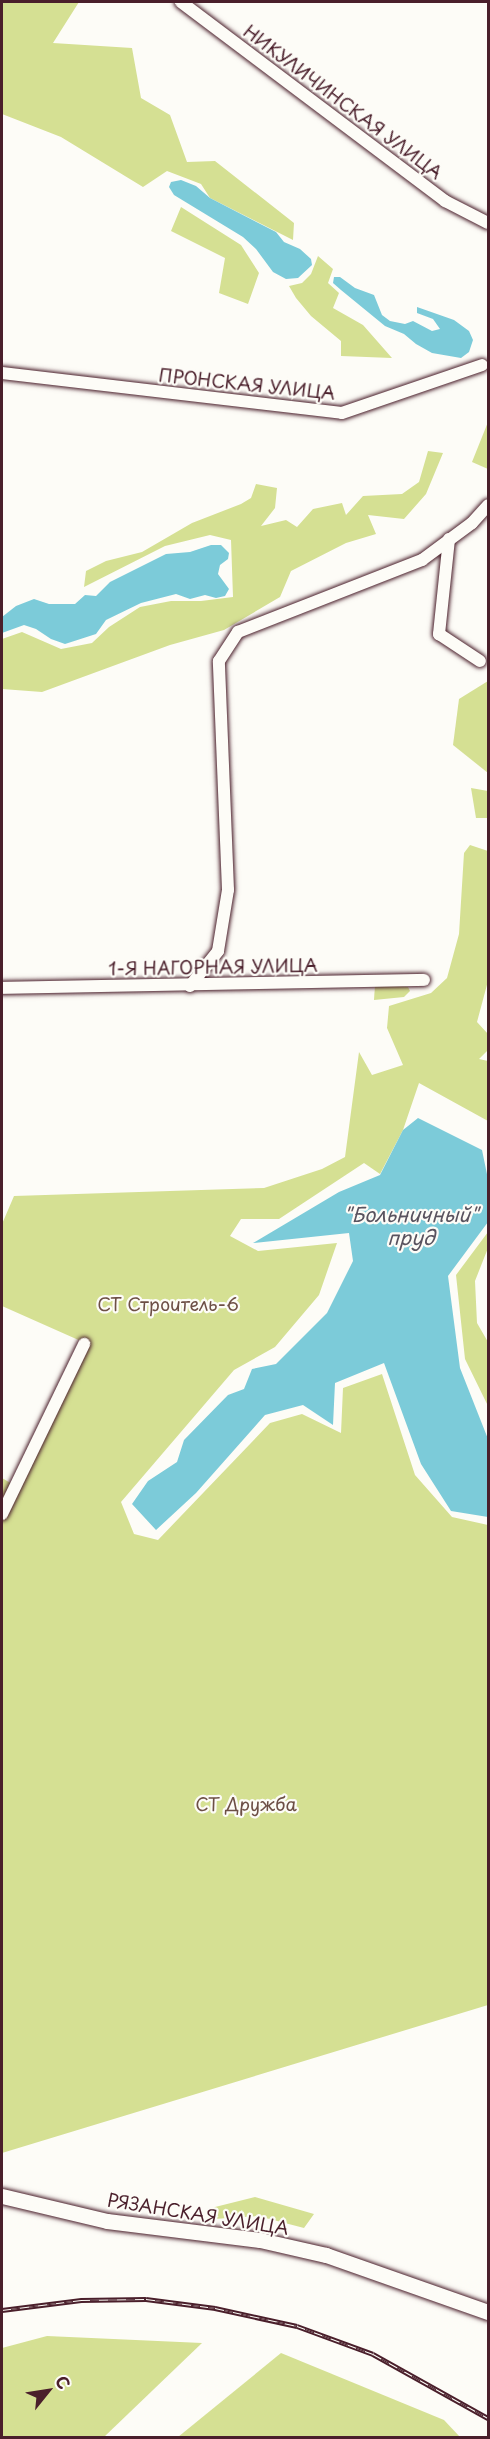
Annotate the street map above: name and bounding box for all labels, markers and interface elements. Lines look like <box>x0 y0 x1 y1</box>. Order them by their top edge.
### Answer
street label: НИКУЛИЧИНСКАЯ УЛИЦА <box>239 20 447 184</box>
street label: ПРОНСКАЯ УЛИЦА <box>158 364 336 404</box>
street label: 1-Я НАГОРНАЯ УЛИЦА <box>108 954 318 980</box>
water label: "Больничный" пруд <box>344 1203 478 1250</box>
park label: СТ Строитель-6 <box>97 1293 239 1315</box>
park label: СТ Дружба <box>195 1793 297 1815</box>
street label: РЯЗАНСКАЯ УЛИЦА <box>105 2189 291 2239</box>
north arrow <box>18 2361 78 2421</box>
text: С <box>50 2371 77 2393</box>

